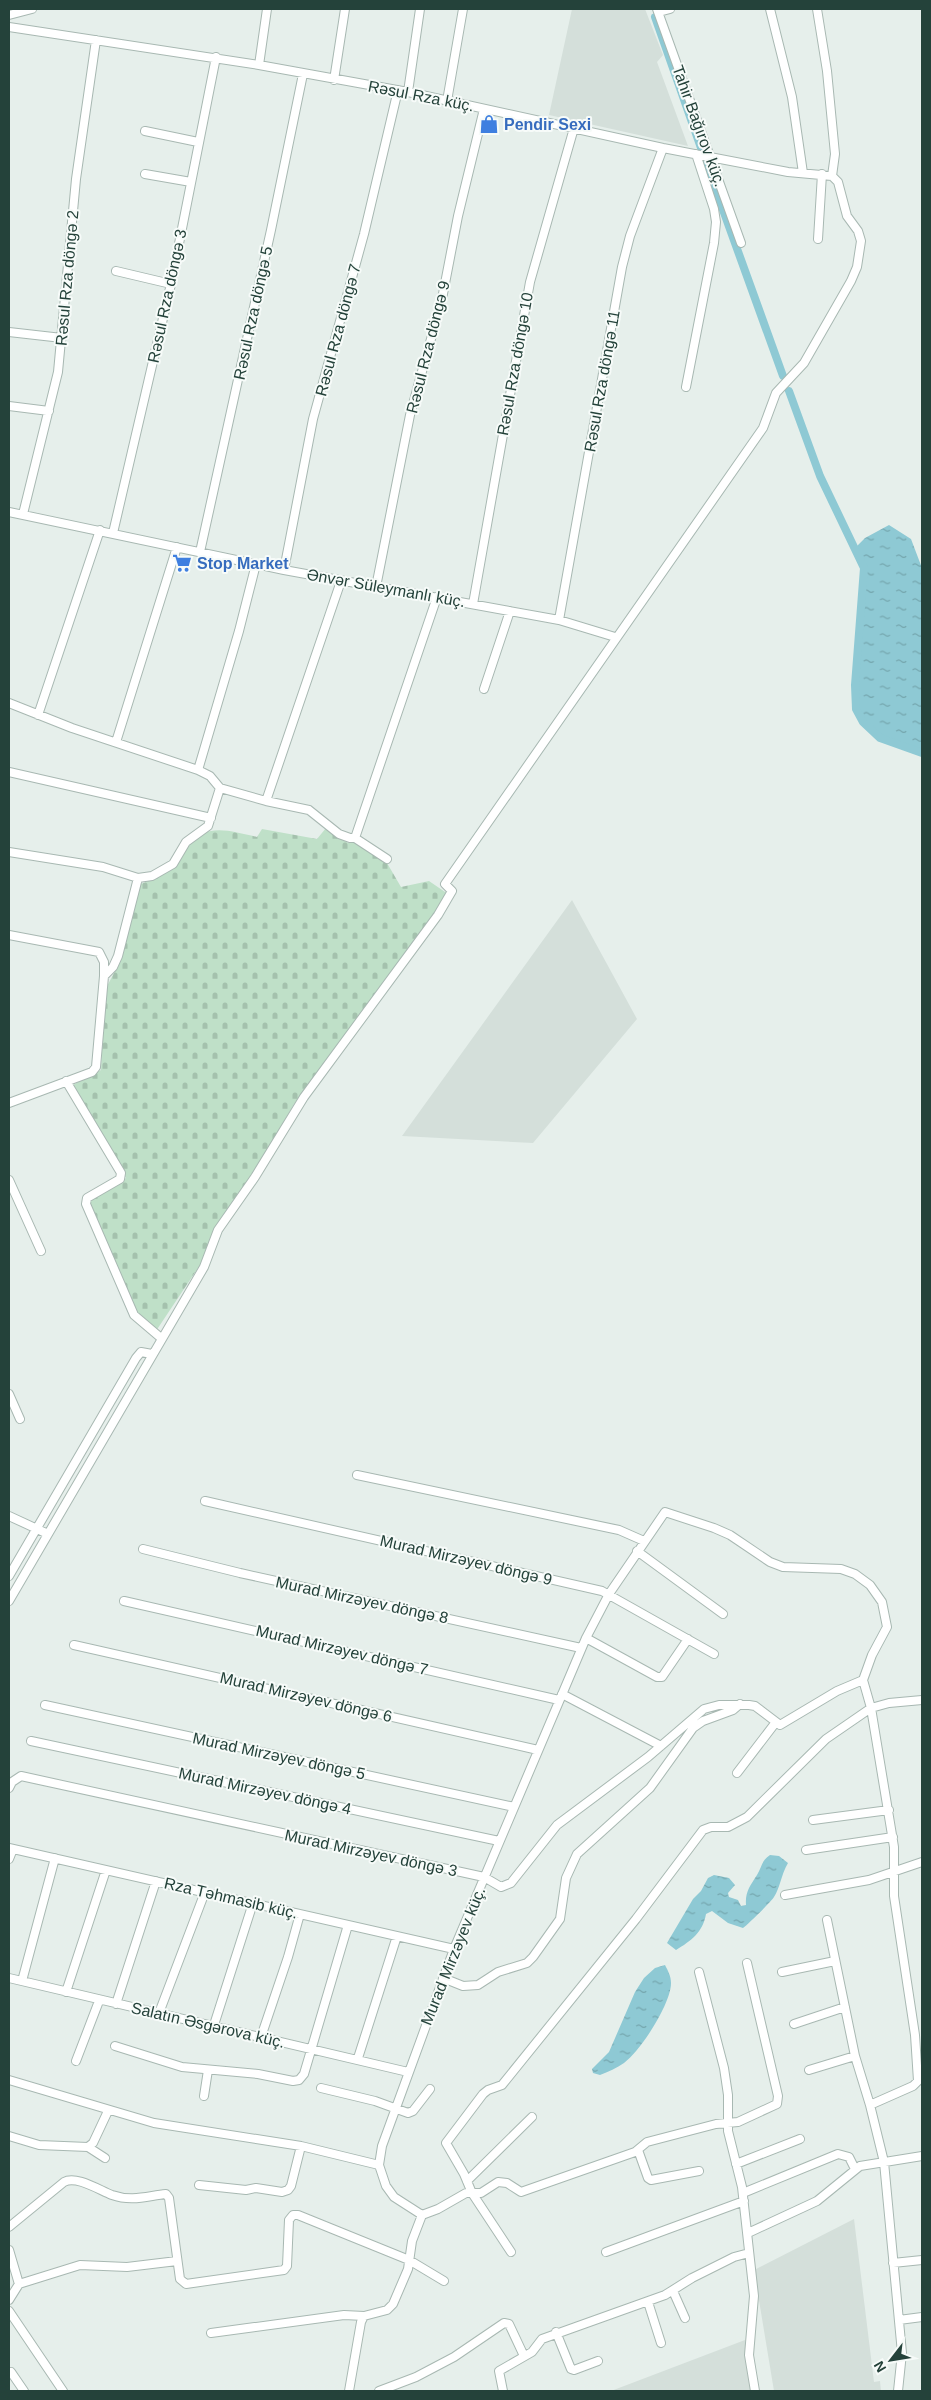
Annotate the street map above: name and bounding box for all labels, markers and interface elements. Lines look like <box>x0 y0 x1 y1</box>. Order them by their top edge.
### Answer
street label: Tahir Bağırov küç. <box>669 63 729 189</box>
street label: Rəsul Rza küç. <box>367 77 475 115</box>
shop icon: Pendir Sexi <box>478 113 500 135</box>
place label: Pendir Sexi <box>504 116 591 133</box>
street label: Rəsul Rza döngə 2 <box>53 209 81 347</box>
street label: Rəsul Rza döngə 3 <box>145 228 189 364</box>
street label: Rəsul Rza döngə 5 <box>231 245 275 381</box>
street label: Rəsul Rza döngə 7 <box>312 262 364 398</box>
street label: Rəsul Rza döngə 9 <box>403 279 453 415</box>
street label: Rəsul Rza döngə 10 <box>494 291 536 437</box>
street label: Rəsul Rza döngə 11 <box>581 309 623 453</box>
supermarket icon: Stop Market <box>171 552 193 574</box>
place label: Stop Market <box>197 555 289 572</box>
street label: Ənvər Süleymanlı küç. <box>305 566 467 610</box>
street label: Murad Mirzəyev döngə 9 <box>378 1532 554 1588</box>
street label: Murad Mirzəyev döngə 8 <box>274 1573 450 1627</box>
street label: Murad Mirzəyev döngə 7 <box>254 1622 430 1678</box>
street label: Murad Mirzəyev döngə 6 <box>218 1669 394 1725</box>
street label: Murad Mirzəyev döngə 5 <box>191 1729 367 1783</box>
street label: Murad Mirzəyev döngə 4 <box>177 1764 353 1818</box>
street label: Murad Mirzəyev döngə 3 <box>283 1826 459 1880</box>
street label: Rza Təhmasib küç. <box>163 1874 299 1922</box>
street label: Murad Mirzəyev küç. <box>417 1884 489 2028</box>
street label: Salatın Əsgərova küç. <box>130 1999 286 2051</box>
north arrow <box>866 2335 916 2385</box>
text: N <box>870 2358 889 2375</box>

